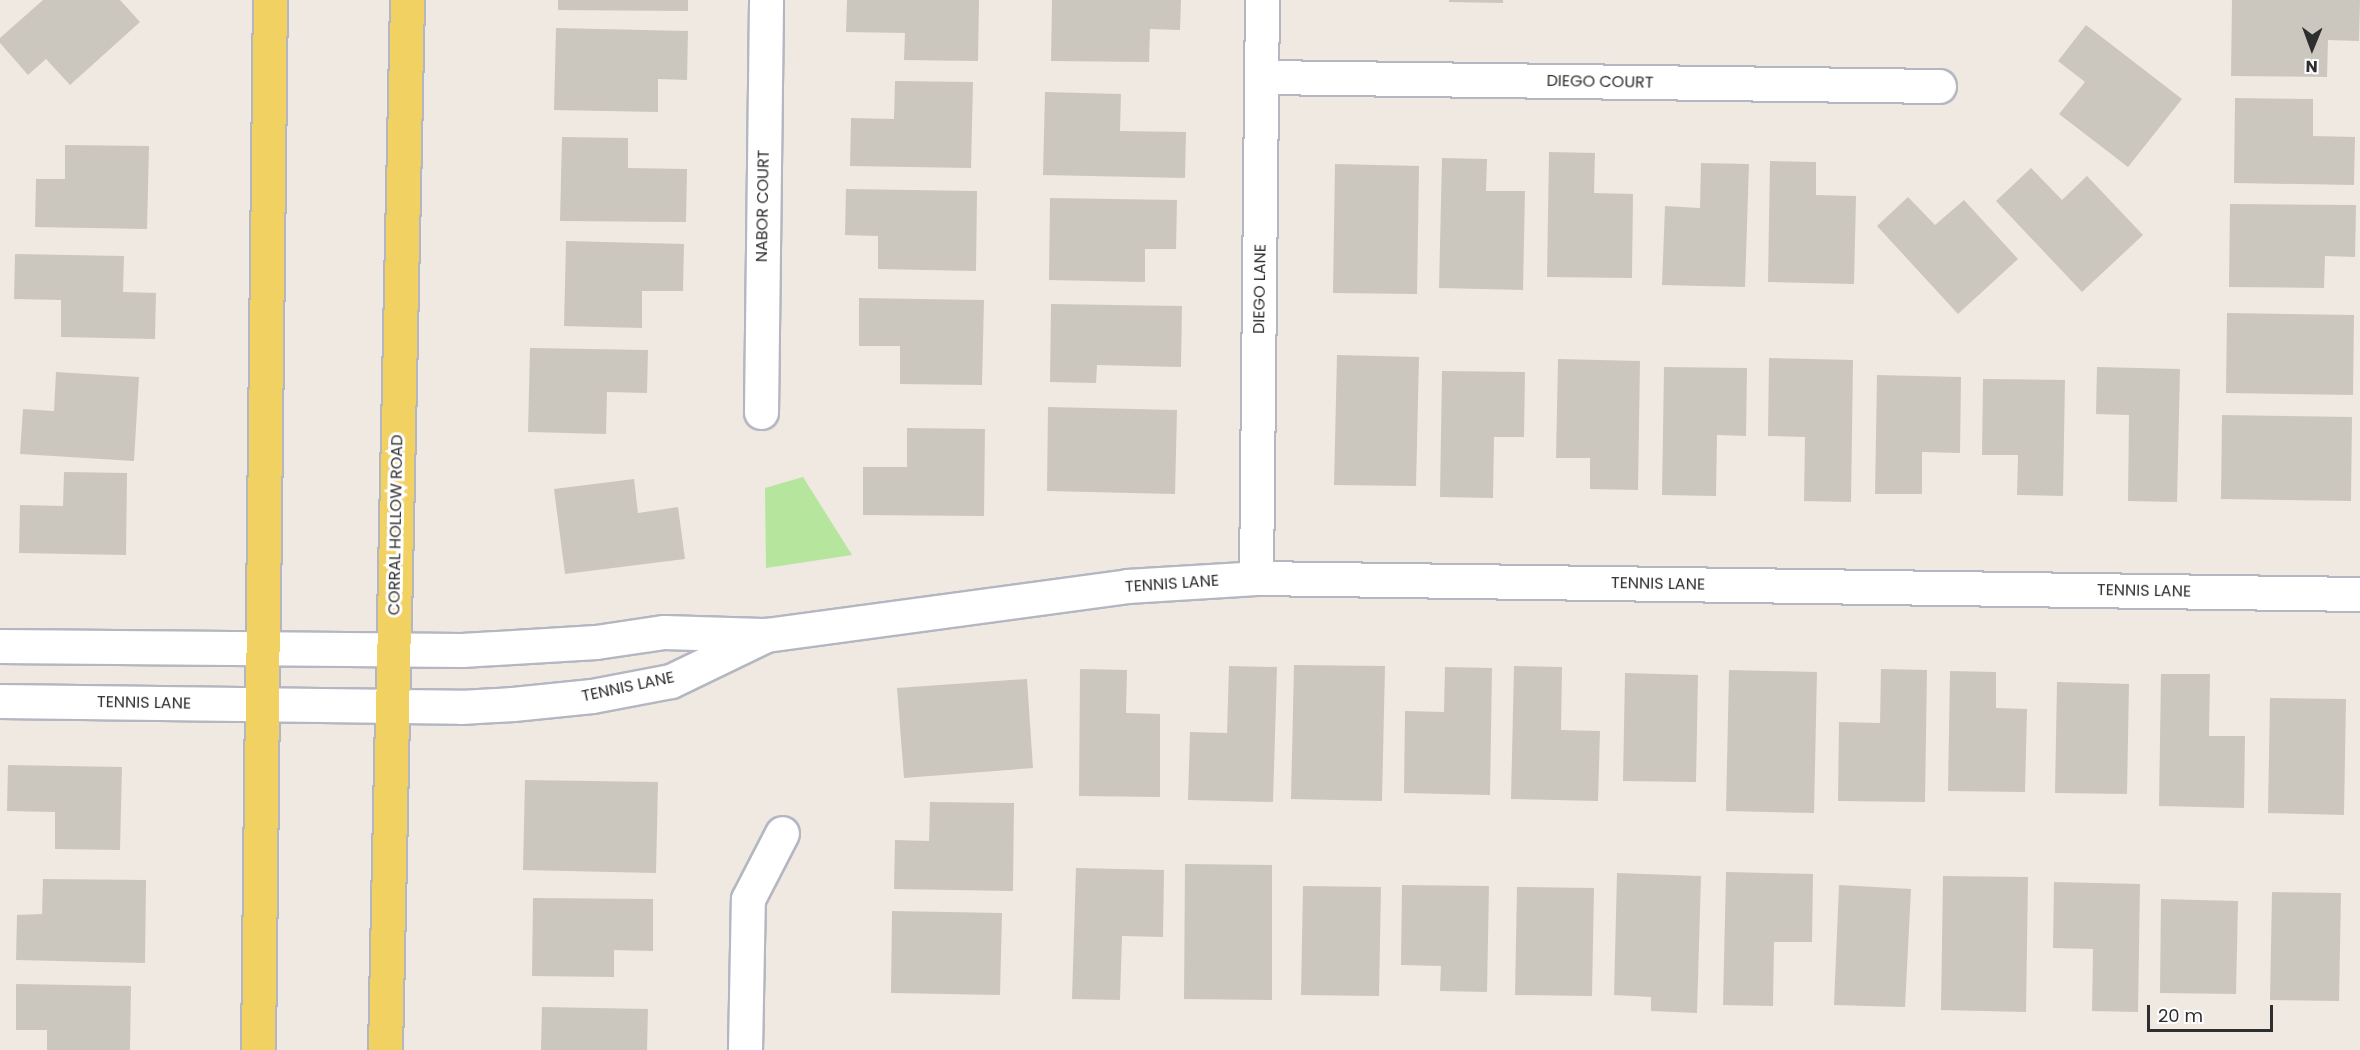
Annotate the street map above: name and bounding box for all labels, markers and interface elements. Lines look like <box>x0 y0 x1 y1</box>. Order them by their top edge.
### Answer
north arrow <box>2282 18 2342 78</box>
text: N <box>2305 55 2318 78</box>
street label: DIEGO COURT <box>1546 71 1654 93</box>
street label: NABOR COURT <box>752 150 774 262</box>
street label: DIEGO LANE <box>1250 244 1270 334</box>
street label: CORRAL HOLLOW ROAD <box>385 435 407 615</box>
street label: TENNIS LANE <box>1124 571 1220 597</box>
street label: TENNIS LANE <box>1611 574 1705 594</box>
street label: TENNIS LANE <box>2097 581 2191 601</box>
street label: TENNIS LANE <box>580 668 676 706</box>
street label: TENNIS LANE <box>97 693 191 713</box>
scale bar <box>2150 993 2276 1031</box>
text: 20 m <box>2158 1003 2203 1028</box>

